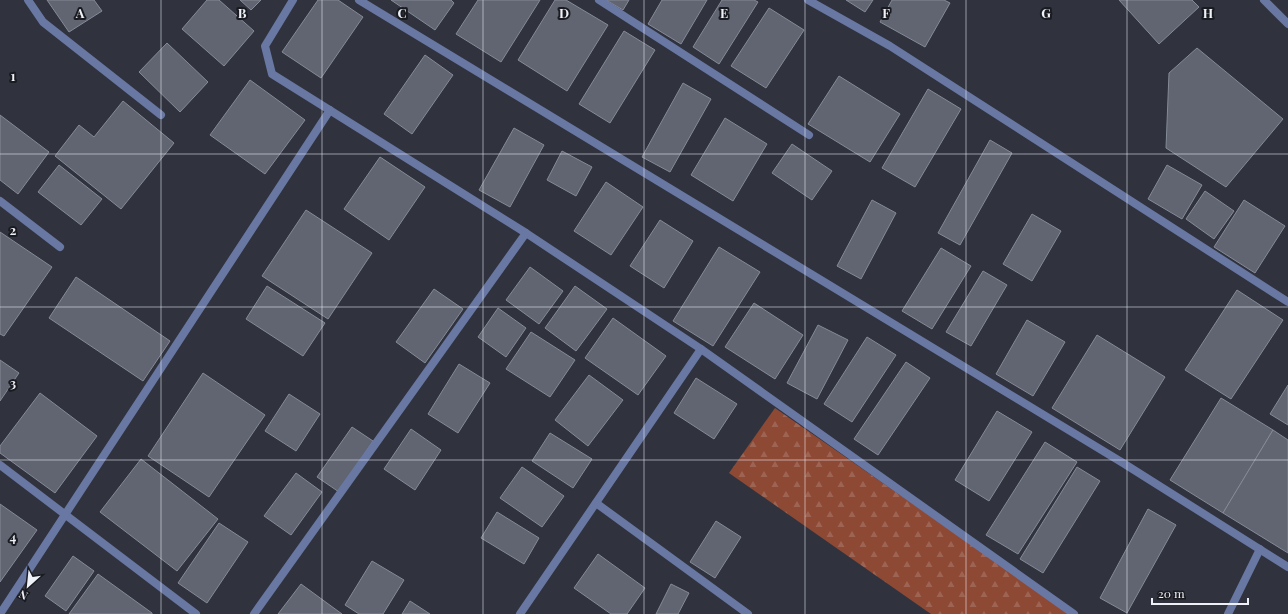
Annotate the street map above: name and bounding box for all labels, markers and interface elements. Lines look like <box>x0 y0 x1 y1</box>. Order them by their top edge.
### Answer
text: A <box>75 4 85 21</box>
text: B <box>238 4 247 21</box>
text: C <box>397 4 407 21</box>
text: D <box>559 4 569 21</box>
text: E <box>720 4 728 21</box>
text: F <box>882 4 890 21</box>
text: G <box>1041 4 1051 21</box>
text: H <box>1203 4 1213 21</box>
text: 1 <box>11 67 16 84</box>
text: 2 <box>10 221 17 238</box>
text: 3 <box>10 374 16 391</box>
text: 4 <box>10 528 17 545</box>
north arrow <box>8 566 48 606</box>
scale bar <box>1152 580 1248 606</box>
text: 20 m <box>1158 585 1185 601</box>
text: N <box>16 587 30 604</box>

